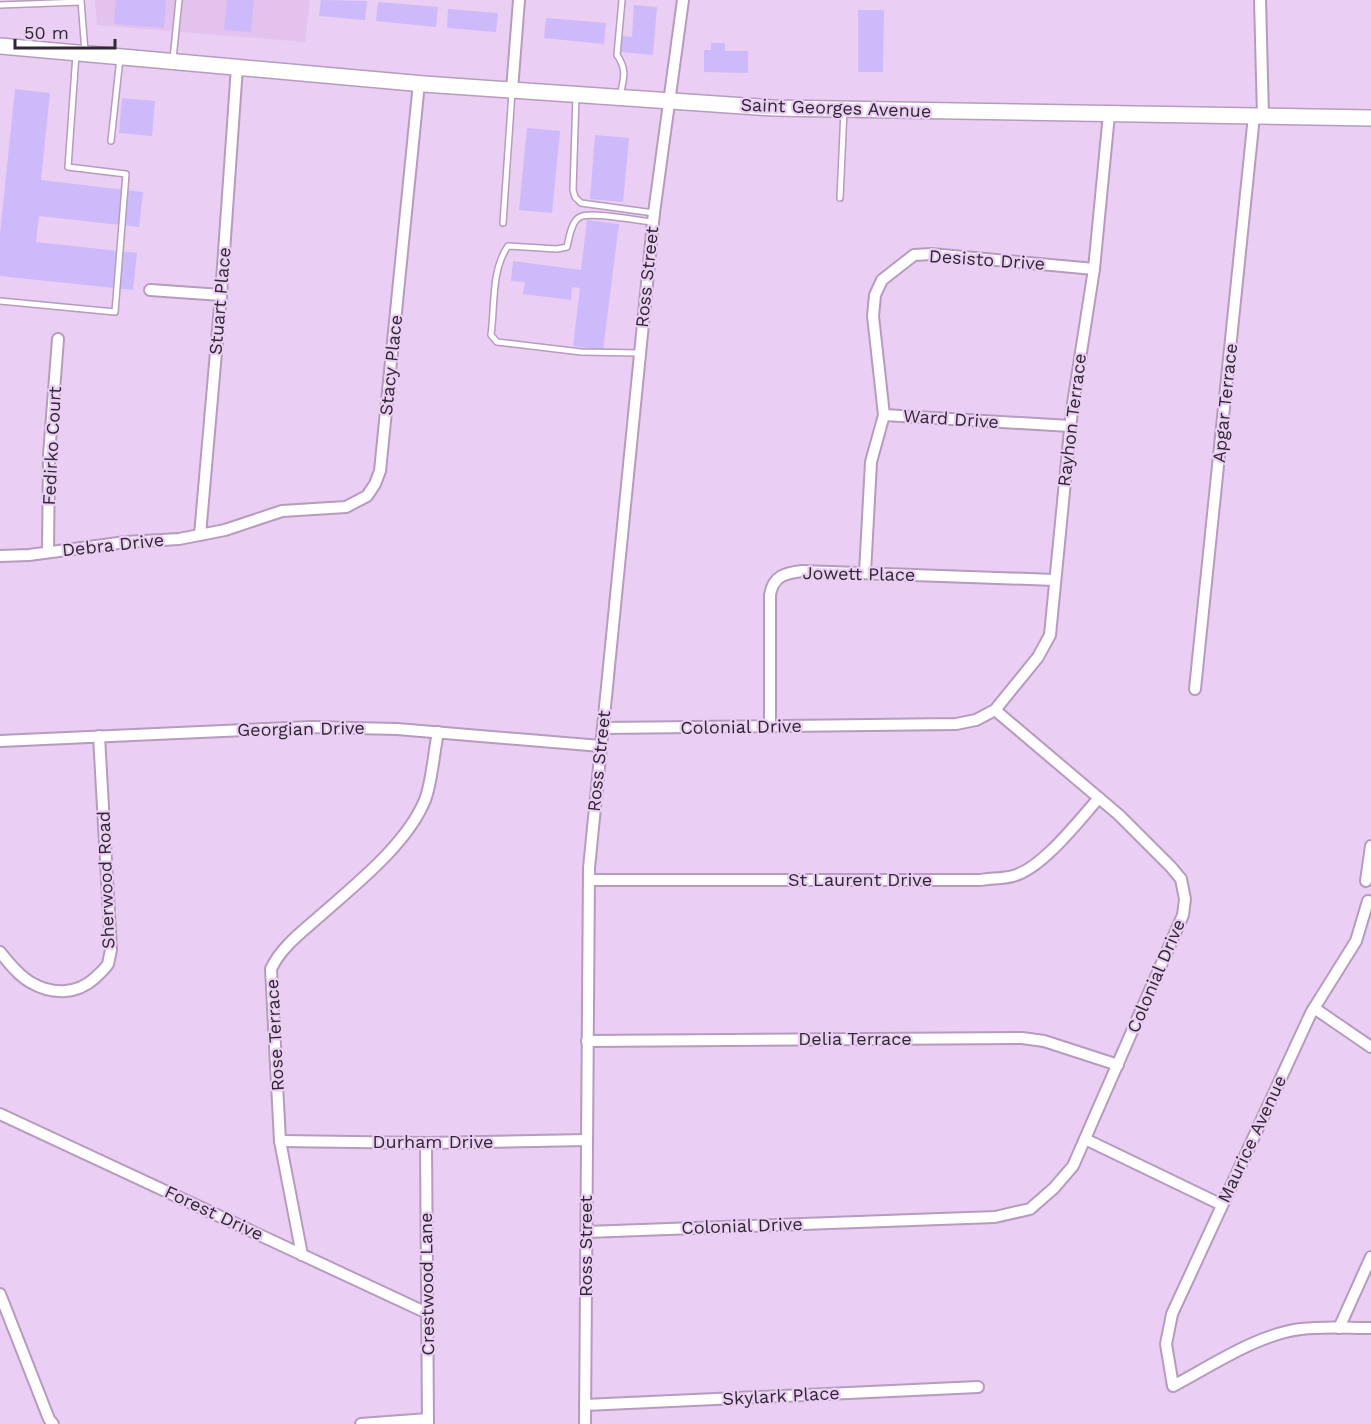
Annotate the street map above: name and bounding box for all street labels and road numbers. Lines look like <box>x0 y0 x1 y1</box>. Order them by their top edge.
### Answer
street label: Saint Georges Avenue <box>740 94 932 121</box>
street label: Ross Street <box>631 225 662 329</box>
street label: Desisto Drive <box>928 245 1046 274</box>
street label: Stuart Place <box>204 246 235 356</box>
street label: Stacy Place <box>375 314 406 416</box>
street label: Apgar Terrace <box>1208 342 1241 464</box>
street label: Rayhon Terrace <box>1053 352 1090 488</box>
street label: Fedirko Court <box>38 385 65 506</box>
street label: Ward Drive <box>902 405 1000 432</box>
street label: Debra Drive <box>61 529 165 560</box>
street label: Jowett Place <box>803 562 916 585</box>
street label: Ross Street <box>583 709 614 813</box>
street label: Colonial Drive <box>680 715 802 738</box>
street label: Georgian Drive <box>237 717 365 740</box>
street label: Sherwood Road <box>93 811 118 949</box>
street label: St Laurent Drive <box>788 869 932 890</box>
street label: Colonial Drive <box>1122 916 1189 1036</box>
street label: Rose Terrace <box>261 978 288 1092</box>
street label: Delia Terrace <box>798 1028 912 1049</box>
street label: Maurice Avenue <box>1213 1072 1290 1206</box>
street label: Durham Drive <box>373 1131 493 1152</box>
street label: Forest Drive <box>162 1181 267 1244</box>
street label: Ross Street <box>575 1195 596 1297</box>
street label: Crestwood Lane <box>415 1212 438 1356</box>
street label: Colonial Drive <box>681 1213 803 1238</box>
street label: Skylark Place <box>722 1382 840 1409</box>

